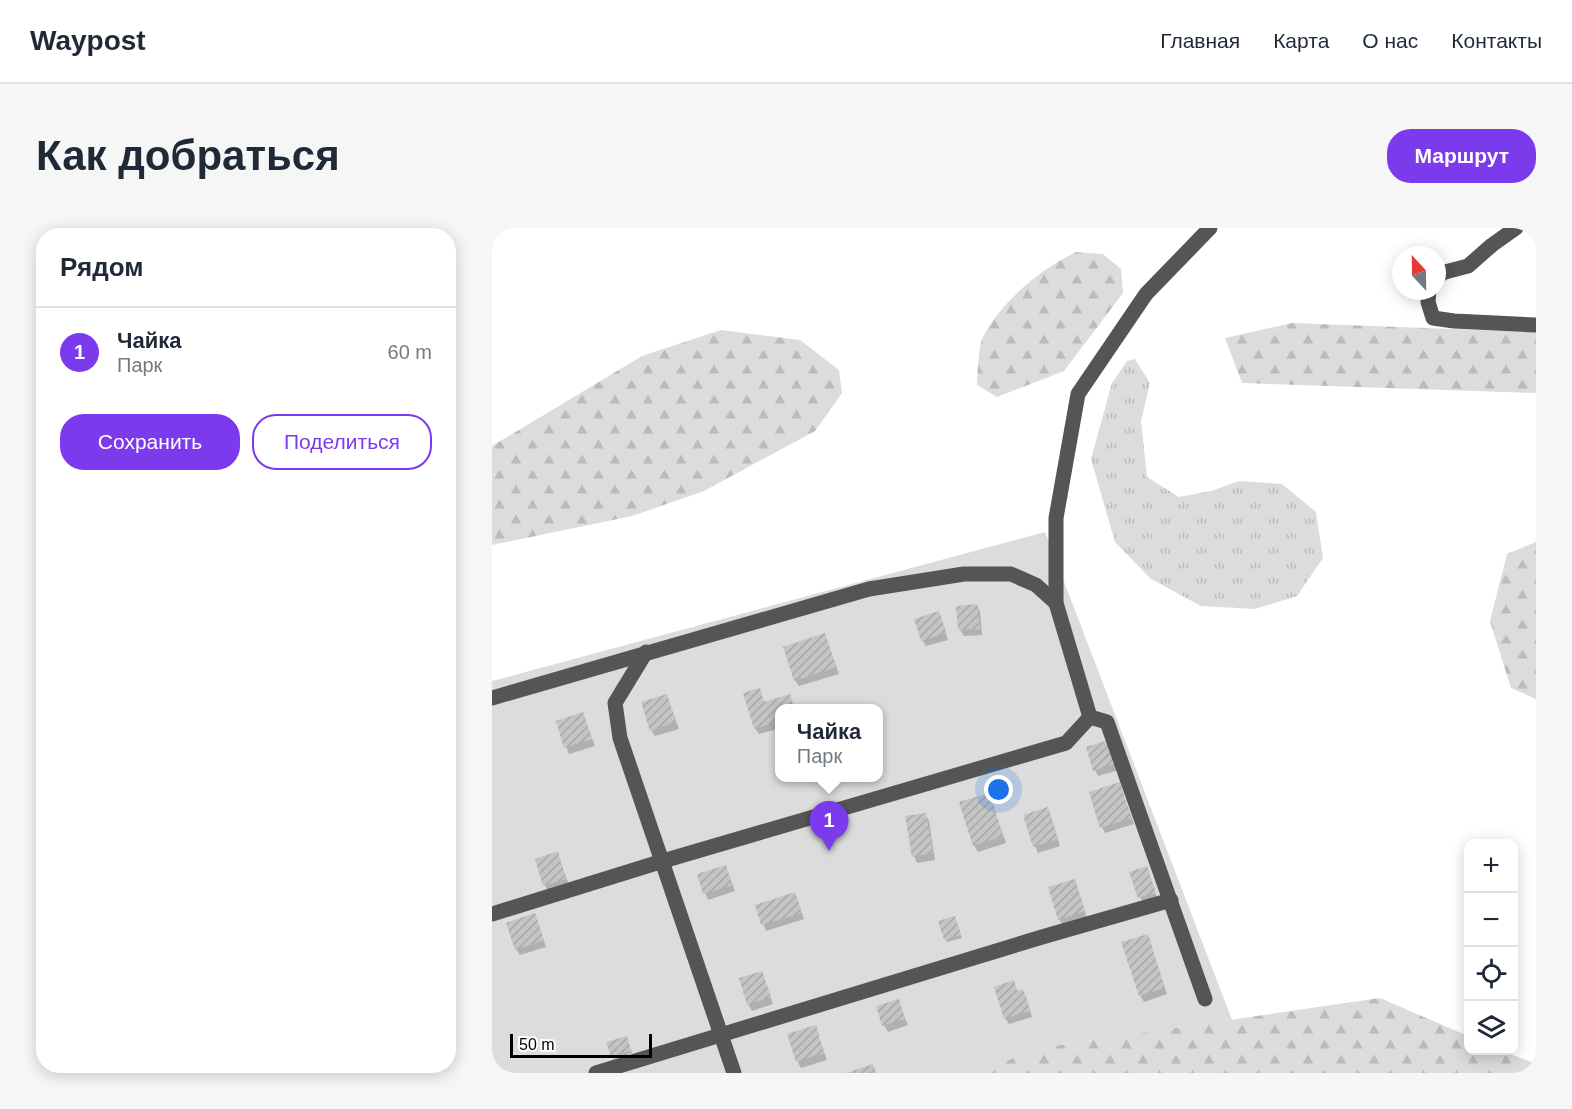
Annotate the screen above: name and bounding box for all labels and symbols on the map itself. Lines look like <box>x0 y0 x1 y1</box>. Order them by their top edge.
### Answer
north arrow <box>1392 246 1446 300</box>
your location <box>984 775 1013 804</box>
pin: 1 <box>810 802 848 851</box>
scale bar <box>510 1031 652 1058</box>

